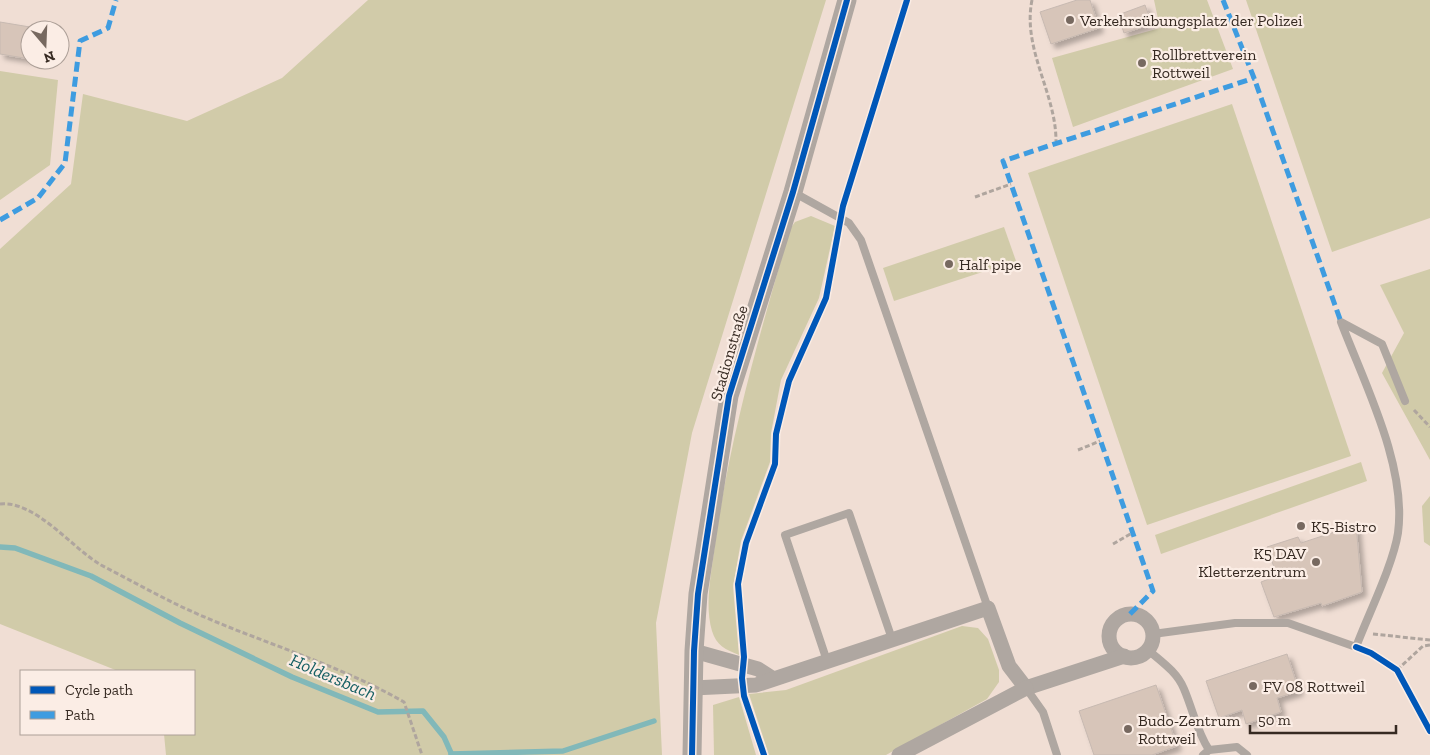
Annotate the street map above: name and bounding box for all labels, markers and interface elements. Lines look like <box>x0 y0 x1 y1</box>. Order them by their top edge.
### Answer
place label: Verkehrsübungsplatz der Polizei <box>1079 11 1303 30</box>
marker: Verkehrsübungsplatz der Polizei <box>1064 14 1076 26</box>
north arrow <box>20 20 70 70</box>
place label: Rollbrettverein Rottweil <box>1152 45 1257 82</box>
text: N <box>41 47 57 67</box>
marker: Rollbrettverein Rottweil <box>1136 57 1148 69</box>
place label: Half pipe <box>959 255 1021 274</box>
marker: Half pipe <box>943 258 955 270</box>
street label: Stadionstraße <box>706 303 752 403</box>
place label: K5-Bistro <box>1311 517 1376 536</box>
marker: K5-Bistro <box>1295 520 1307 532</box>
place label: K5 DAV Kletterzentrum <box>1198 544 1307 581</box>
marker: K5 DAV Kletterzentrum <box>1310 556 1322 568</box>
water label: Holdersbach <box>287 649 379 705</box>
legend <box>20 670 195 735</box>
place label: FV 08 Rottweil <box>1263 677 1365 696</box>
marker: FV 08 Rottweil <box>1247 680 1259 692</box>
text: Cycle path <box>65 681 134 699</box>
scale bar <box>1250 702 1396 734</box>
text: Path <box>65 706 95 724</box>
place label: Budo-Zentrum Rottweil <box>1138 711 1240 748</box>
text: 50 m <box>1258 711 1291 729</box>
marker: Budo-Zentrum Rottweil <box>1122 723 1134 735</box>

